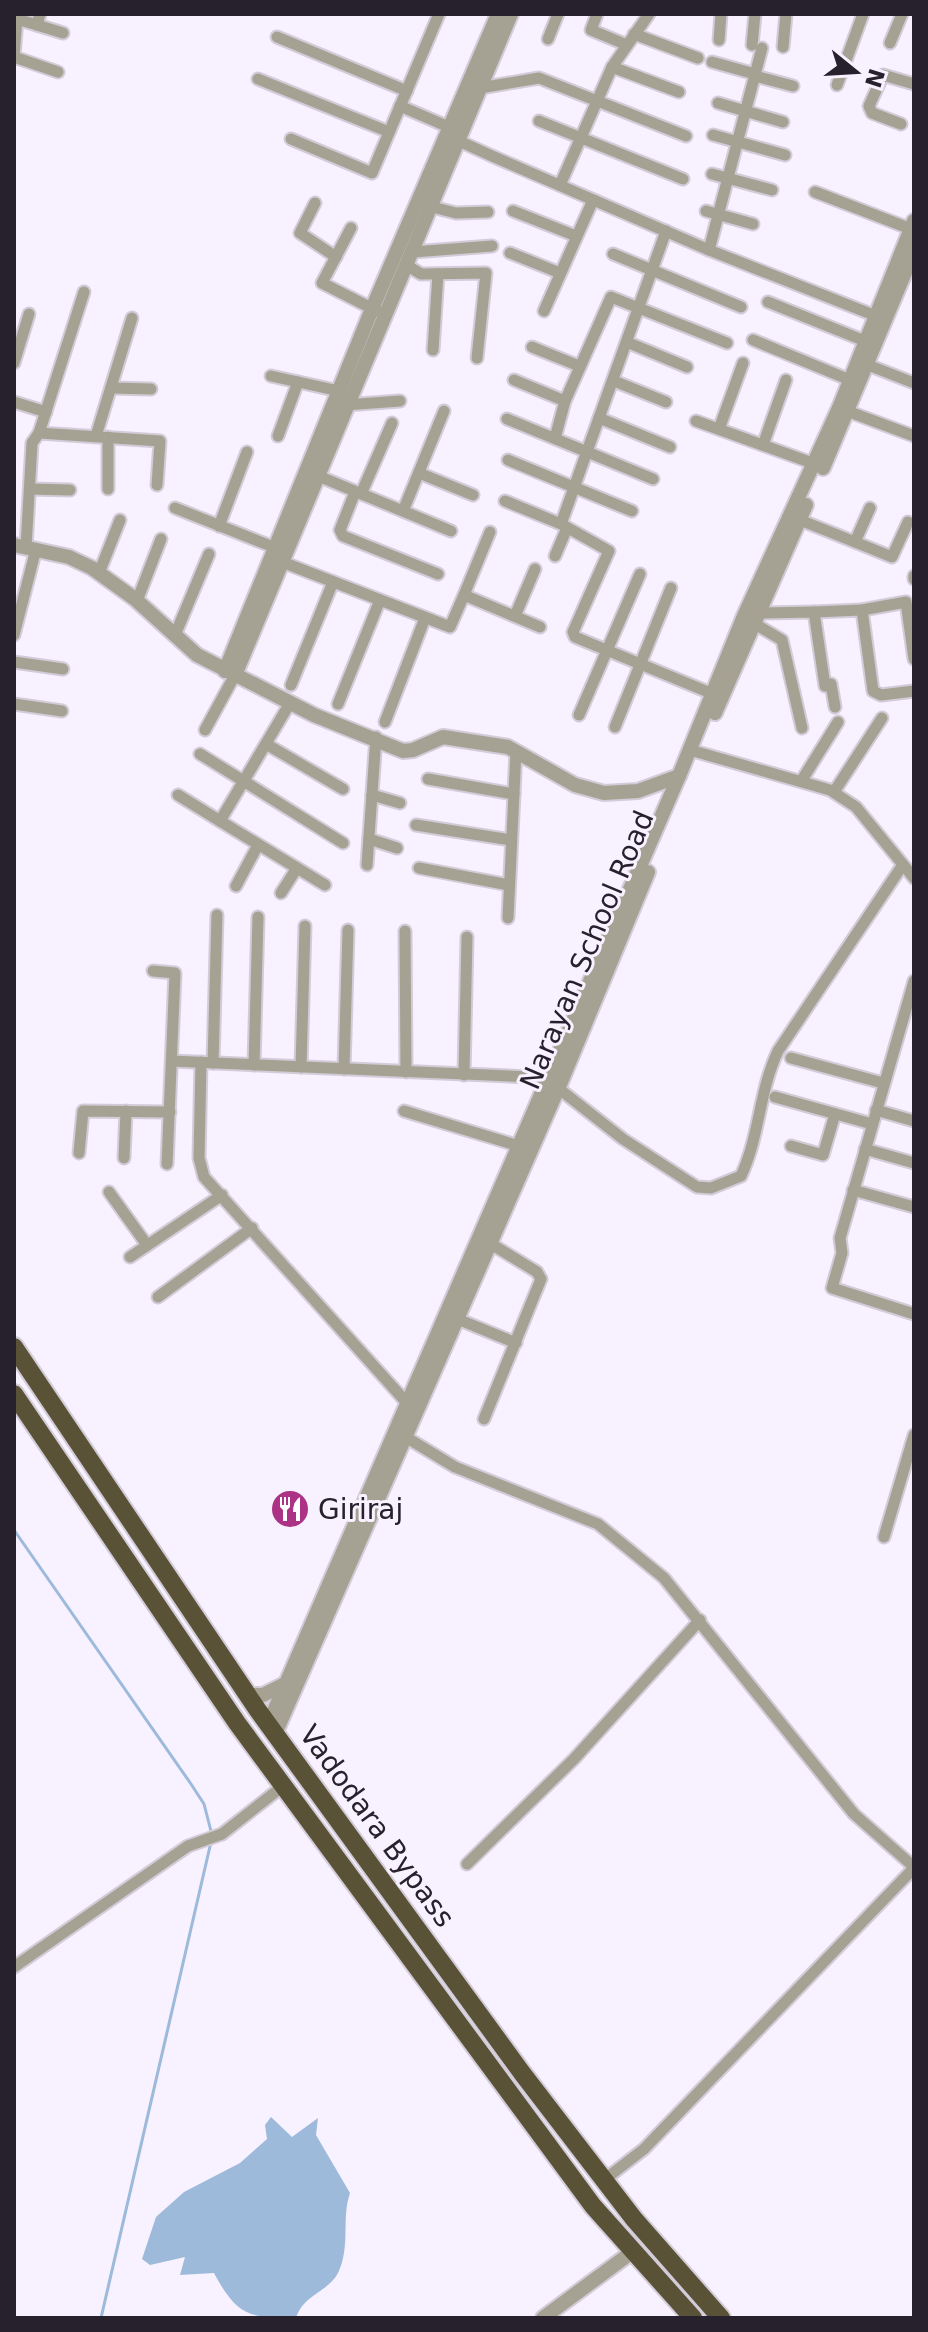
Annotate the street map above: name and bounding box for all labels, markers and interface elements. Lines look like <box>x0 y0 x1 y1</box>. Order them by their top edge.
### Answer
north arrow <box>816 32 896 112</box>
text: N <box>860 65 889 91</box>
street label: Narayan School Road <box>513 806 661 1094</box>
restaurant icon: Giriraj <box>269 1488 311 1530</box>
place label: Giriraj <box>318 1493 403 1526</box>
street label: Vadodara Bypass <box>293 1719 461 1933</box>

